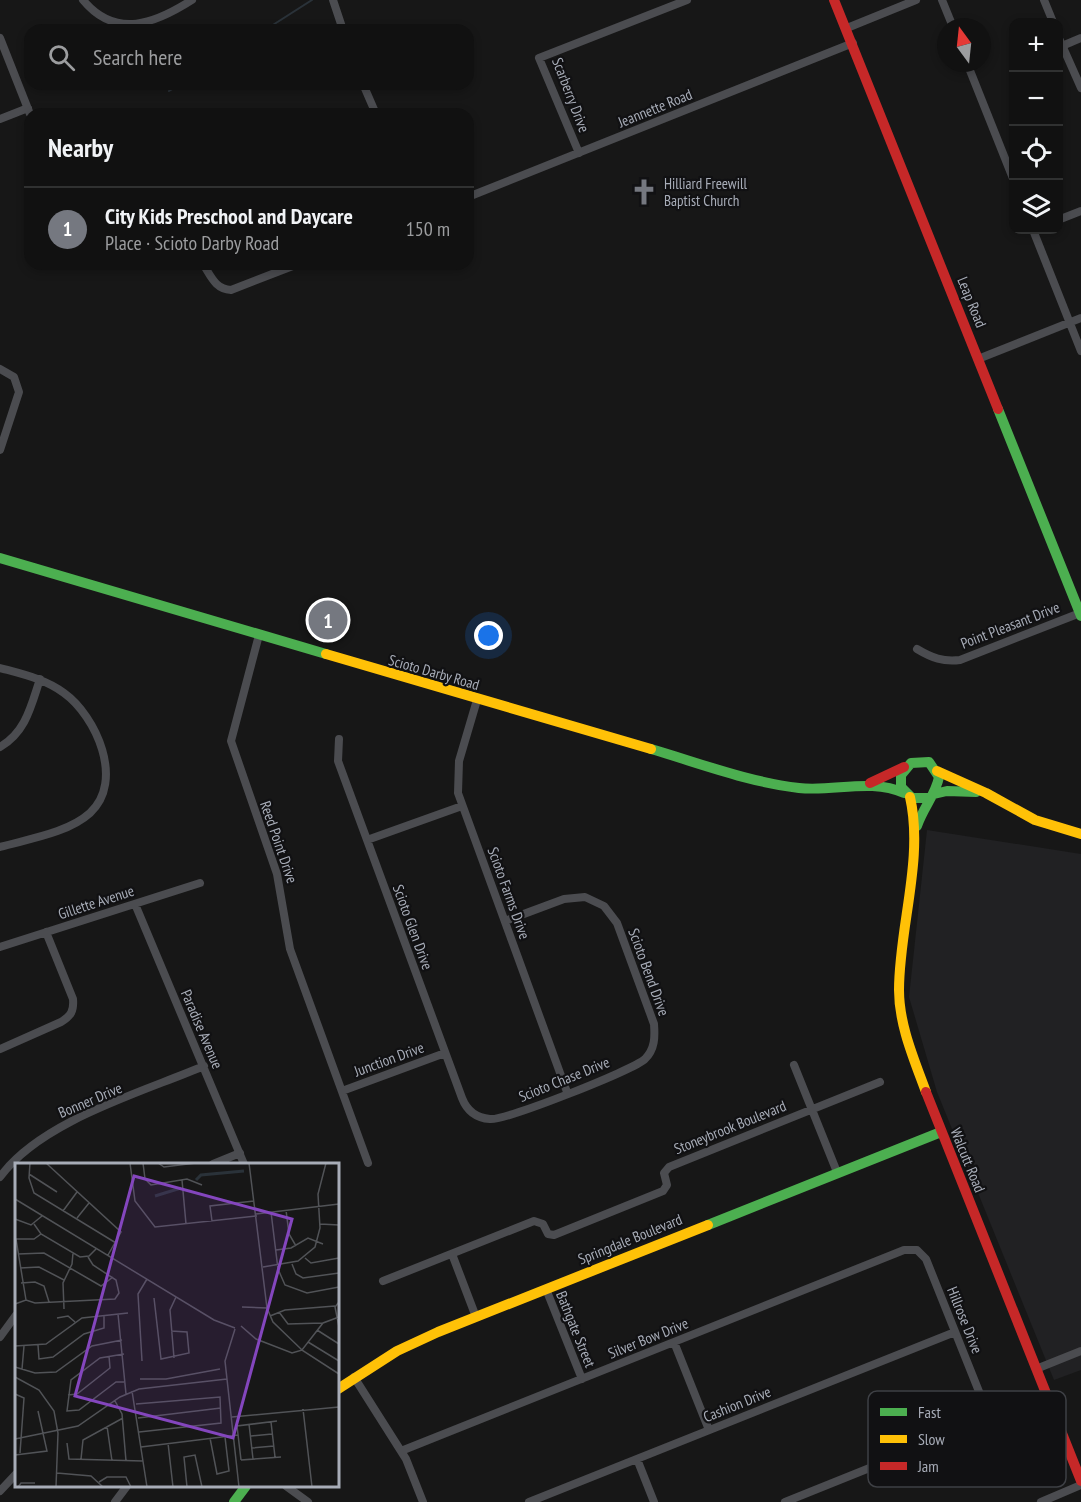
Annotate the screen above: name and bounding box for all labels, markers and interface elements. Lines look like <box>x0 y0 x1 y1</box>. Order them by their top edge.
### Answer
north arrow <box>937 18 991 72</box>
map controls <box>1009 18 1063 234</box>
button: + <box>1009 18 1063 72</box>
search box <box>24 24 474 90</box>
icon: search <box>45 41 78 74</box>
text: Search here <box>93 43 182 71</box>
street label: Scarberry Drive <box>548 55 594 135</box>
button: − <box>1009 72 1063 126</box>
street label: Jeannette Road <box>614 85 695 132</box>
button: locate <box>1009 126 1063 180</box>
text: Nearby <box>48 131 113 164</box>
place label: Hilliard Freewill Baptist Church <box>664 174 747 210</box>
church icon: Hilliard Freewill Baptist Church <box>629 177 659 207</box>
button: layers <box>1009 180 1063 234</box>
text: City Kids Preschool and Daycare <box>105 202 353 230</box>
text: 1 <box>63 216 72 242</box>
text: 150 m <box>406 216 450 242</box>
text: Place · Scioto Darby Road <box>105 230 279 256</box>
street label: Leap Road <box>953 274 991 330</box>
street label: Point Pleasant Drive <box>958 597 1062 653</box>
pin: 1 <box>308 598 348 642</box>
your location <box>474 621 503 650</box>
street label: Scioto Darby Road <box>386 650 482 694</box>
street label: Reed Point Drive <box>256 798 302 886</box>
street label: Scioto Farms Drive <box>484 844 534 942</box>
street label: Gillette Avenue <box>56 881 136 923</box>
street label: Scioto Glen Drive <box>389 882 437 972</box>
street label: Scioto Bend Drive <box>624 926 674 1018</box>
street label: Paradise Avenue <box>177 987 227 1071</box>
street label: Junction Drive <box>351 1038 427 1081</box>
street label: Scioto Chase Drive <box>516 1052 612 1106</box>
street label: Bonner Drive <box>55 1078 125 1122</box>
street label: Stoneybrook Boulevard <box>671 1096 789 1158</box>
street label: Walcutt Road <box>946 1125 990 1195</box>
inset map <box>15 1163 339 1487</box>
street label: Springdale Boulevard <box>575 1209 685 1269</box>
street label: Hillrose Drive <box>943 1284 987 1356</box>
street label: Bathgate Street <box>552 1288 600 1370</box>
street label: Silver Bow Drive <box>605 1313 691 1363</box>
street label: Cashion Drive <box>700 1382 774 1426</box>
legend <box>868 1391 1066 1487</box>
text: Fast <box>918 1402 941 1422</box>
text: Slow <box>918 1429 945 1449</box>
text: Jam <box>917 1456 939 1476</box>

